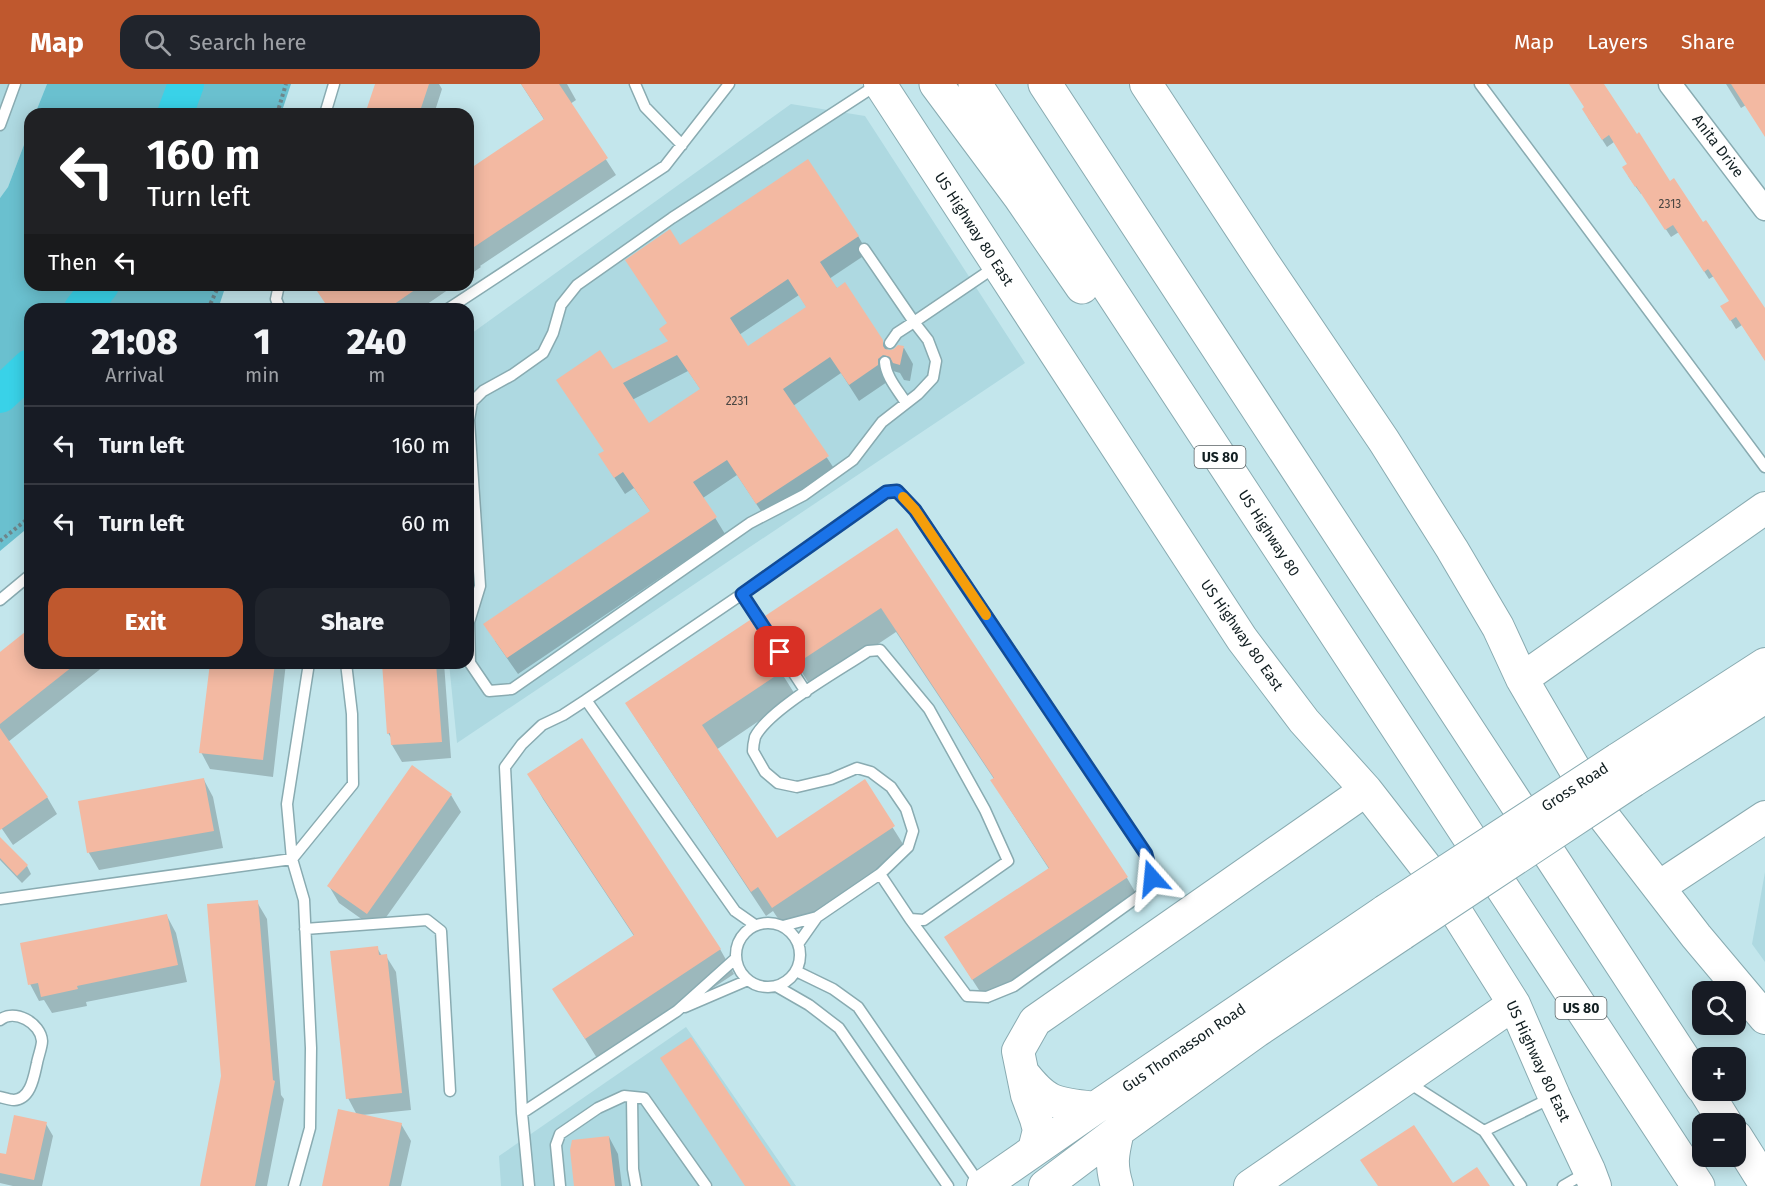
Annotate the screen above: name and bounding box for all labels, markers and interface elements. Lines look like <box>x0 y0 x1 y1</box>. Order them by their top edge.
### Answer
search box <box>120 15 540 69</box>
text: Map <box>30 26 84 59</box>
icon: search <box>141 26 174 59</box>
text: Search here <box>189 29 307 56</box>
text: Map <box>1514 29 1554 55</box>
text: Layers <box>1587 29 1648 55</box>
text: Share <box>1681 29 1735 55</box>
street label: Anita Drive <box>1688 111 1748 181</box>
text: 160 m <box>147 130 260 180</box>
icon: left <box>48 132 126 210</box>
street label: US Highway 80 East <box>931 169 1018 290</box>
text: Turn left <box>147 181 250 213</box>
house number: 2313 <box>1659 197 1681 211</box>
icon: left <box>109 246 142 279</box>
text: Then <box>48 249 97 276</box>
text: 21:08 <box>91 320 178 364</box>
text: 1 <box>254 320 271 364</box>
text: 240 <box>347 320 407 364</box>
text: Arrival <box>105 363 164 387</box>
text: min <box>245 363 280 387</box>
text: m <box>368 363 385 387</box>
house number: 2231 <box>726 394 748 408</box>
icon: left <box>48 429 81 462</box>
text: Turn left <box>99 432 184 459</box>
text: 160 m <box>392 432 450 459</box>
road number: US 80 <box>1194 446 1246 468</box>
street label: US Highway 80 <box>1234 486 1304 580</box>
icon: left <box>48 507 81 540</box>
text: Turn left <box>99 510 184 537</box>
text: 60 m <box>401 510 450 537</box>
street label: US Highway 80 East <box>1197 576 1287 695</box>
button: Exit <box>48 588 243 657</box>
button: Share <box>255 588 450 657</box>
pin <box>754 626 805 677</box>
icon: arrive <box>763 635 796 668</box>
street label: Gross Road <box>1538 759 1612 815</box>
position arrow <box>1120 846 1184 910</box>
map controls <box>1692 981 1746 1167</box>
button: search <box>1692 981 1746 1035</box>
street label: US Highway 80 East <box>1502 997 1574 1125</box>
road number: US 80 <box>1556 997 1606 1019</box>
street label: Gus Thomasson Road <box>1119 1000 1249 1096</box>
button: + <box>1692 1047 1746 1101</box>
button: − <box>1692 1113 1746 1167</box>

